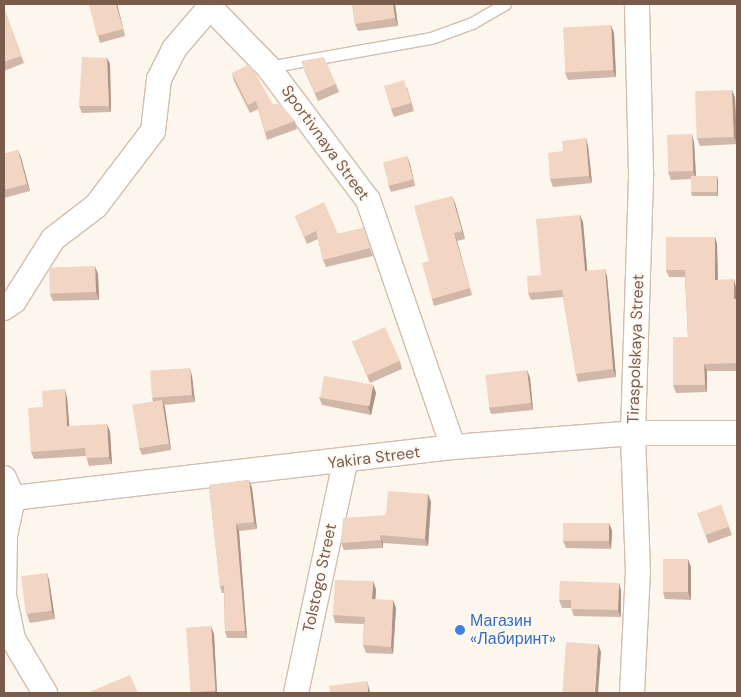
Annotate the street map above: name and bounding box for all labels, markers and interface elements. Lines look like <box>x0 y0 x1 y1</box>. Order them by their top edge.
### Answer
street label: Sportivnaya Street <box>277 82 373 204</box>
street label: Tiraspolskaya Street <box>624 274 648 424</box>
street label: Yakira Street <box>327 443 421 473</box>
street label: Tolstogo Street <box>299 522 341 634</box>
place label: Магазин «Лабиринт» <box>470 611 556 649</box>
marker: Магазин «Лабиринт» <box>454 624 466 636</box>

